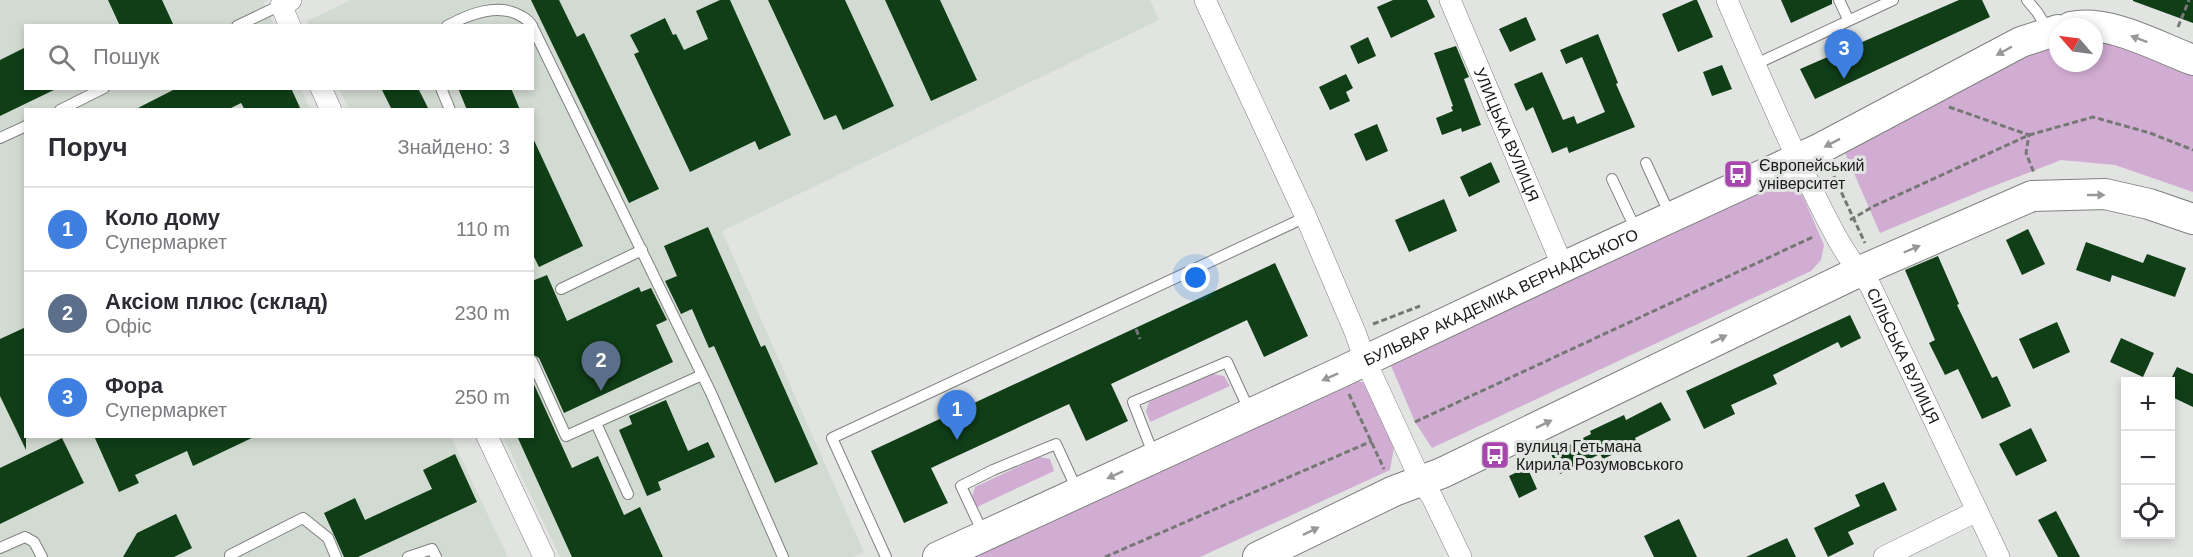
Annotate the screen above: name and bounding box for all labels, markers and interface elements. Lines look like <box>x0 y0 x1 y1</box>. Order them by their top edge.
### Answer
north arrow <box>2049 18 2103 72</box>
search box <box>24 24 534 90</box>
pin: 3 <box>1824 29 1864 79</box>
one-way arrow <box>2129 34 2147 44</box>
icon: search <box>45 41 78 74</box>
text: Пошук <box>93 44 159 69</box>
one-way arrow <box>1995 46 2012 56</box>
street label: УЛИЦЬКА ВУЛИЦЯ <box>1471 65 1542 204</box>
text: Поруч <box>48 132 128 162</box>
text: Знайдено: 3 <box>397 136 510 158</box>
one-way arrow <box>1823 138 1840 147</box>
place label: Європейський університет <box>1759 157 1865 192</box>
bus stop icon: Європейський університет <box>1722 158 1754 190</box>
one-way arrow <box>2086 190 2105 200</box>
text: Коло дому <box>105 205 220 230</box>
text: 1 <box>62 218 73 240</box>
text: 110 m <box>456 218 510 240</box>
street label: БУЛЬВАР АКАДЕМІКА ВЕРНАДСЬКОГО <box>1361 226 1641 369</box>
text: Супермаркет <box>105 231 227 253</box>
one-way arrow <box>1903 244 1920 253</box>
your location <box>1181 263 1210 292</box>
street label: СІЛЬСЬКА ВУЛИЦЯ <box>1864 285 1943 427</box>
text: Аксіом плюс (склад) <box>105 289 328 314</box>
text: 2 <box>62 302 73 324</box>
text: 230 m <box>454 302 510 324</box>
text: Офіс <box>105 315 151 337</box>
one-way arrow <box>1711 335 1728 344</box>
pin: 2 <box>582 342 620 391</box>
one-way arrow <box>1321 372 1339 382</box>
text: Фора <box>105 373 163 398</box>
map controls <box>2121 377 2175 539</box>
button: + <box>2121 377 2175 431</box>
text: 3 <box>62 386 73 408</box>
text: 250 m <box>454 386 510 408</box>
pin: 1 <box>938 390 976 440</box>
text: Супермаркет <box>105 399 227 421</box>
one-way arrow <box>1535 420 1552 429</box>
button: − <box>2121 431 2175 485</box>
place label: вулиця Гетьмана Кирила Розумовського <box>1516 438 1684 473</box>
bus stop icon: вулиця Гетьмана Кирила Розумовського <box>1479 439 1511 471</box>
one-way arrow <box>1106 471 1123 480</box>
button: locate <box>2121 485 2175 539</box>
one-way arrow <box>1302 527 1319 536</box>

